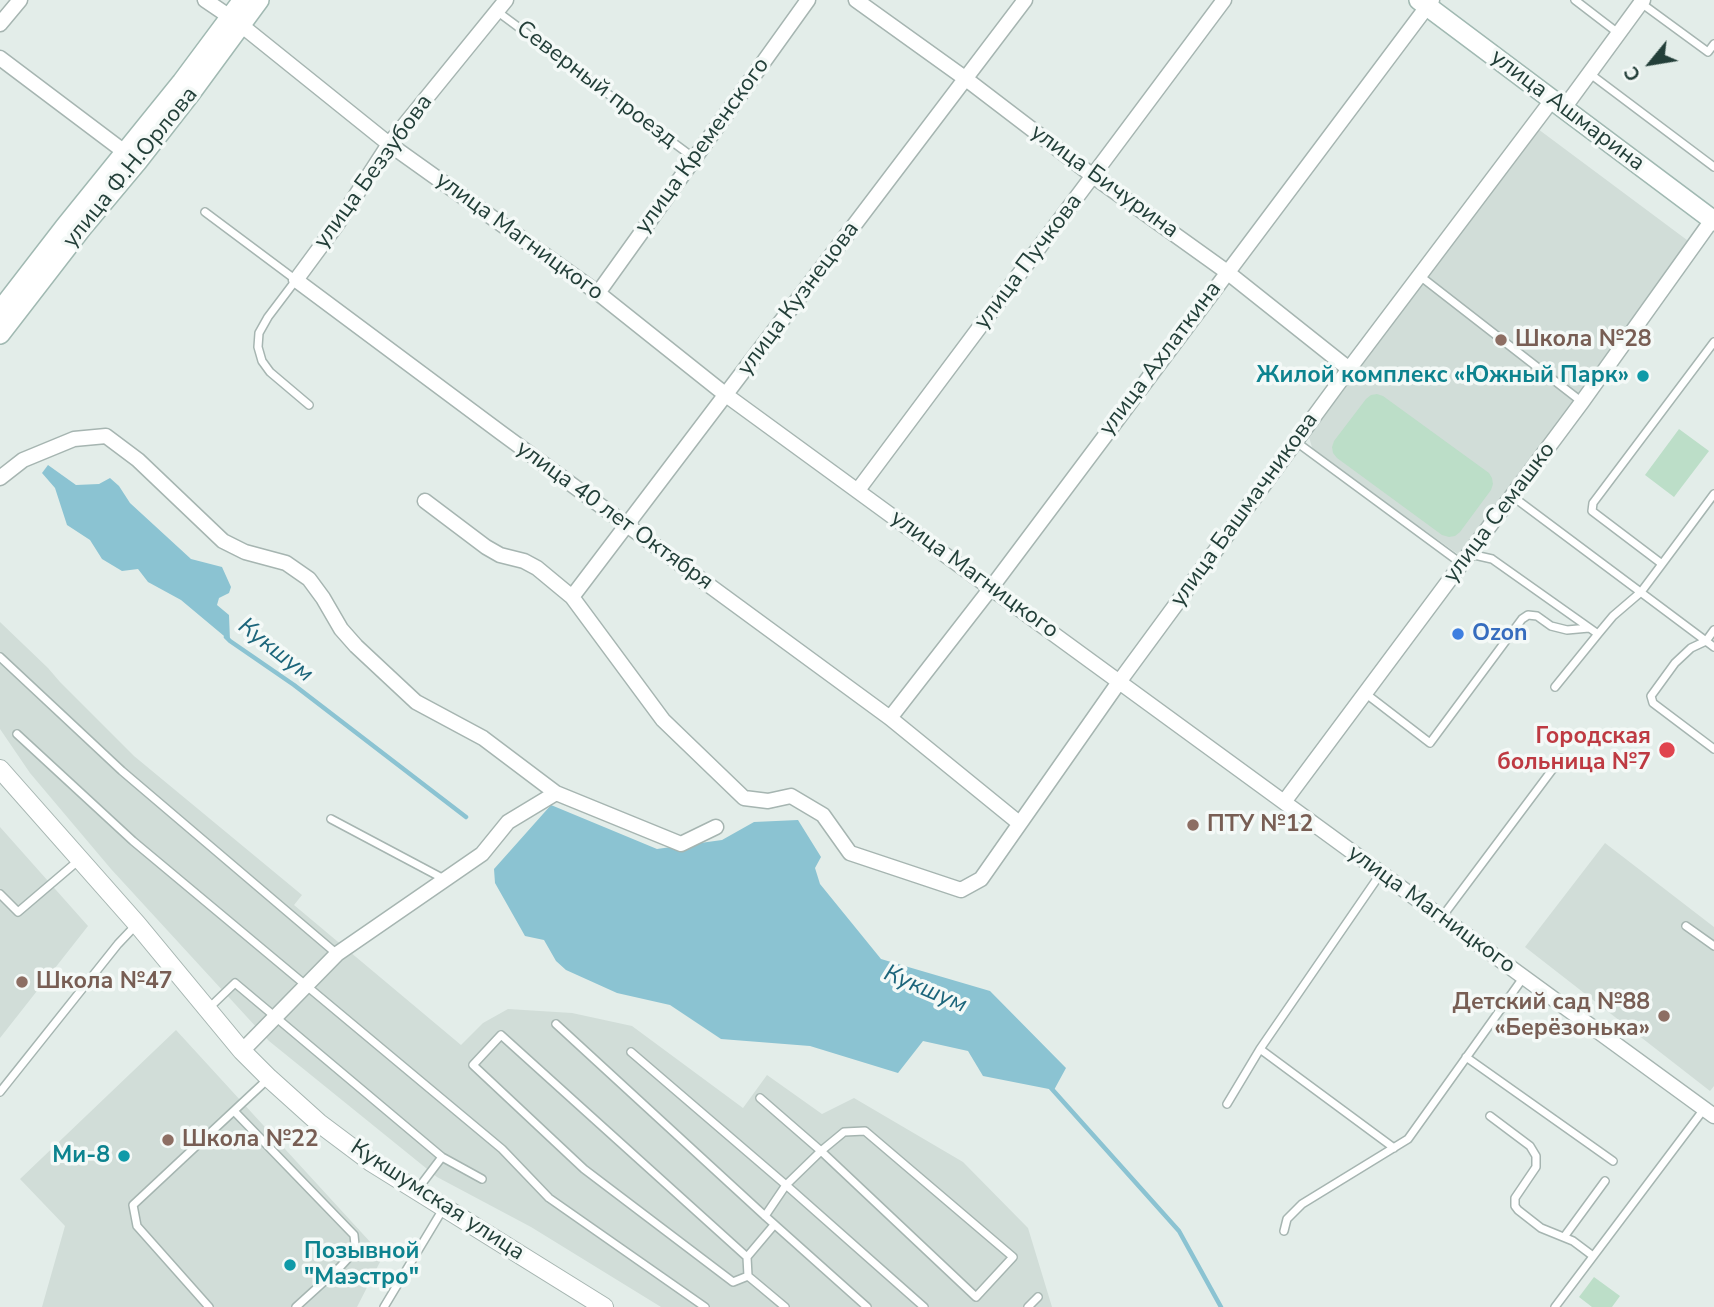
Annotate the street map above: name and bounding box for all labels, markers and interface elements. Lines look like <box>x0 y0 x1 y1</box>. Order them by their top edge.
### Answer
street label: Северный проезд <box>510 16 682 154</box>
north arrow <box>1616 28 1686 98</box>
street label: улица Ашмарина <box>1485 44 1649 178</box>
street label: улица Кременского <box>630 53 776 239</box>
text: С <box>1618 61 1647 86</box>
street label: улица Ф.Н.Орлова <box>58 82 204 254</box>
street label: улица Беззубова <box>309 90 439 254</box>
street label: улица Бичурина <box>1025 119 1183 245</box>
street label: улица Магницкого <box>430 167 608 307</box>
street label: улица Пучкова <box>969 189 1089 335</box>
street label: улица Кузнецова <box>732 217 866 381</box>
street label: улица Ахлаткина <box>1094 276 1228 442</box>
place label: Школа №28 <box>1515 326 1652 354</box>
marker: Школа №28 <box>1493 332 1509 348</box>
place label: Жилой комплекс «Южный Парк» <box>1256 362 1629 390</box>
marker: Жилой комплекс «Южный Парк» <box>1635 368 1651 384</box>
street label: улица Башмачникова <box>1165 408 1325 612</box>
street label: улица 40 лет Октября <box>510 435 718 597</box>
street label: улица Семашко <box>1438 437 1562 589</box>
street label: улица Магницкого <box>885 505 1063 645</box>
water label: Кукшум <box>232 613 318 689</box>
place label: Ozon <box>1472 620 1527 648</box>
marker: Ozon <box>1450 626 1466 642</box>
place label: Городская больница №7 <box>1497 723 1651 777</box>
marker: Городская больница №7 <box>1657 740 1677 760</box>
place label: ПТУ №12 <box>1207 811 1313 839</box>
marker: ПТУ №12 <box>1185 817 1201 833</box>
street label: улица Магницкого <box>1342 840 1520 980</box>
water label: Кукшум <box>879 960 971 1020</box>
place label: Школа №47 <box>36 968 173 996</box>
marker: Школа №47 <box>14 974 30 990</box>
place label: Детский сад №88 «Берёзонька» <box>1453 989 1650 1043</box>
marker: Детский сад №88 «Берёзонька» <box>1656 1008 1672 1024</box>
place label: Школа №22 <box>182 1126 319 1154</box>
marker: Школа №22 <box>160 1132 176 1148</box>
street label: Кукшумская улица <box>345 1134 529 1268</box>
place label: Ми-8 <box>52 1142 110 1170</box>
marker: Ми-8 <box>116 1148 132 1164</box>
place label: Позывной "Маэстро" <box>304 1238 420 1292</box>
marker: Позывной "Маэстро" <box>282 1257 298 1273</box>

